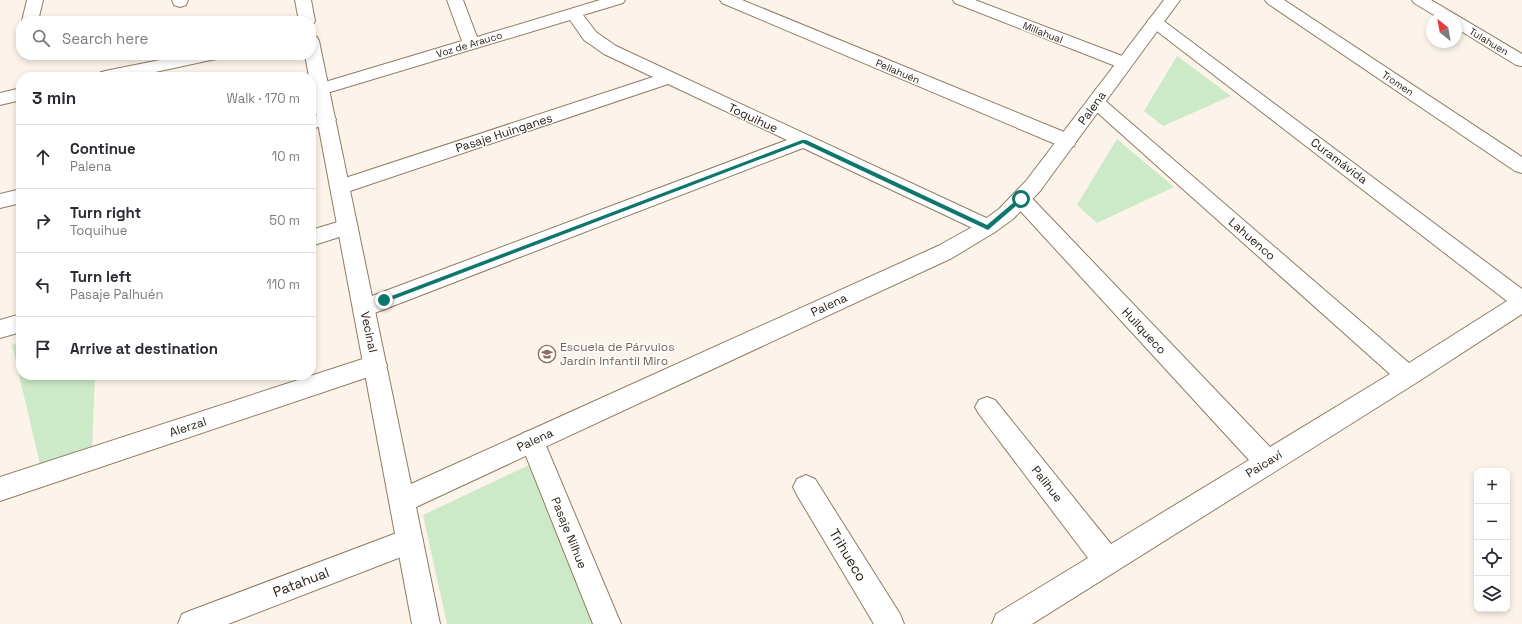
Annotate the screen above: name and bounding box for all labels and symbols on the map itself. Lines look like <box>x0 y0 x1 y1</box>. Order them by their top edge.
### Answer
north arrow <box>1426 12 1462 48</box>
street label: Millahual <box>1021 19 1065 46</box>
street label: Tulahuen <box>1467 25 1511 58</box>
street label: Voz de Arauco <box>435 28 504 61</box>
street label: Pellahuén <box>874 56 922 87</box>
street label: Tromen <box>1379 68 1416 99</box>
street label: Palena <box>1074 88 1110 128</box>
street label: Toquihue <box>726 100 780 136</box>
street label: Pasaje Huinganes <box>453 110 555 156</box>
street label: Curamávida <box>1307 134 1371 188</box>
route start <box>1012 190 1030 208</box>
street label: Lahuenco <box>1225 214 1279 264</box>
street label: Palena <box>808 290 850 320</box>
route end <box>375 291 393 309</box>
street label: Huilqueco <box>1118 304 1170 358</box>
street label: Vecinal <box>357 310 381 354</box>
place label: Escuela de Párvulos Jardín Infantil Miro <box>560 339 675 369</box>
school or university icon: Escuela de Párvulos Jardín Infantil Miro <box>537 344 557 364</box>
street label: Alerzal <box>167 413 209 441</box>
street label: Palena <box>514 425 556 455</box>
street label: Paicaví <box>1243 447 1285 481</box>
street label: Palihue <box>1028 463 1066 505</box>
street label: Pasaje Nilhue <box>547 495 591 571</box>
street label: Trihueco <box>825 525 871 585</box>
street label: Patahual <box>270 563 332 601</box>

